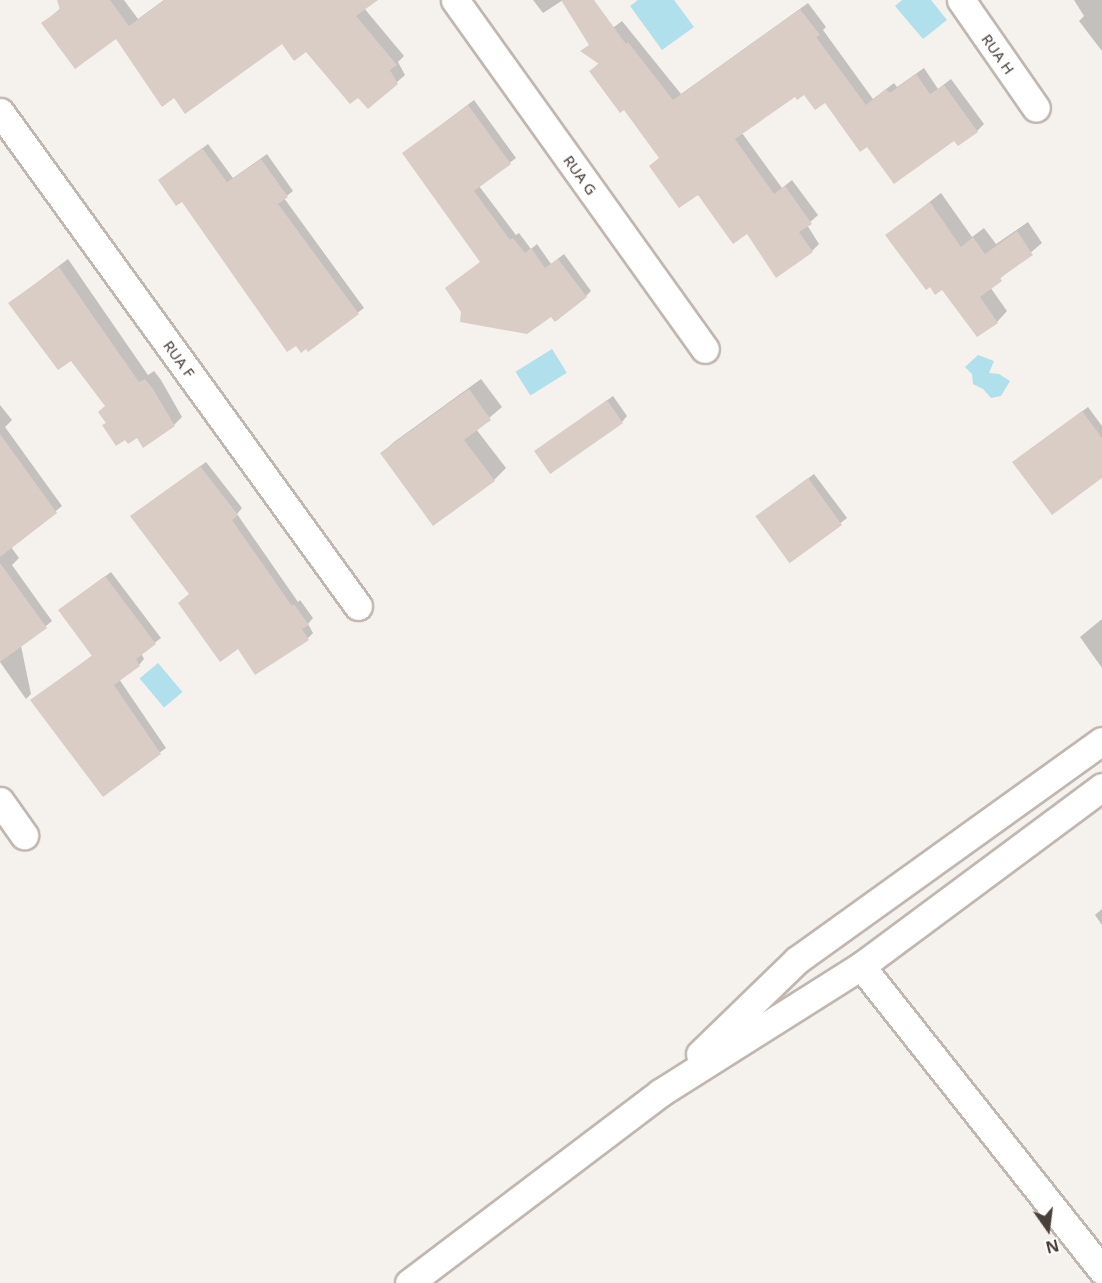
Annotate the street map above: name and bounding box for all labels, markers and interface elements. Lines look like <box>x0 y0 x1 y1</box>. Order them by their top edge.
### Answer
street label: RUA H <box>978 31 1018 77</box>
street label: RUA G <box>560 152 600 198</box>
street label: RUA F <box>160 337 198 381</box>
north arrow <box>1018 1199 1078 1259</box>
text: N <box>1043 1234 1061 1259</box>

